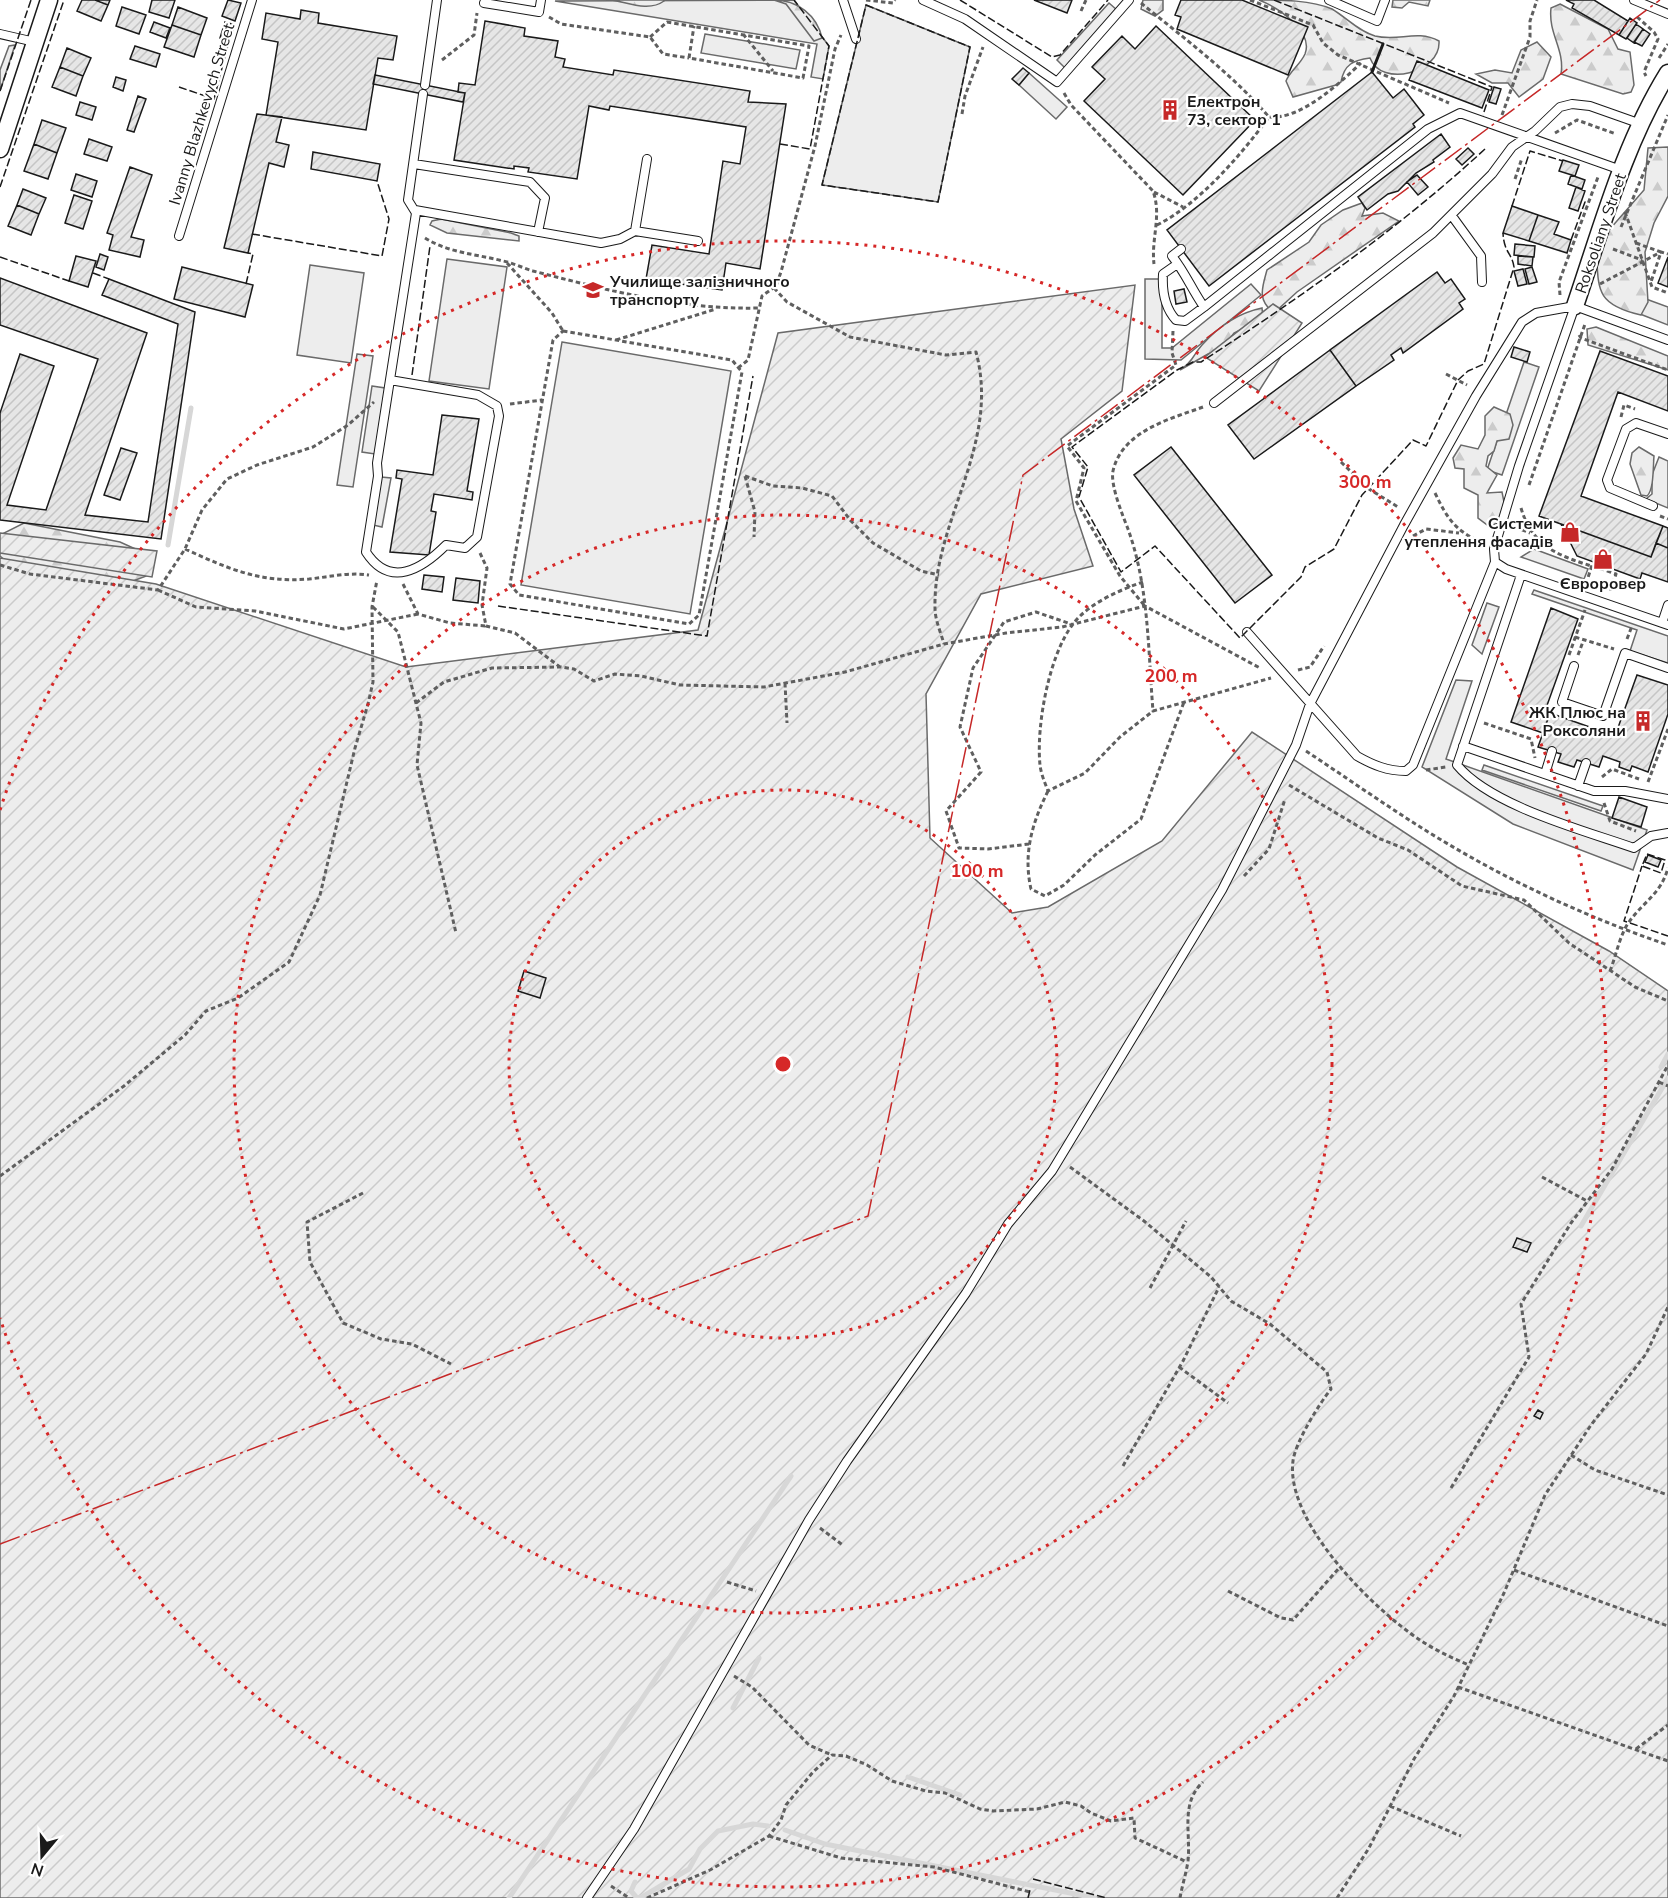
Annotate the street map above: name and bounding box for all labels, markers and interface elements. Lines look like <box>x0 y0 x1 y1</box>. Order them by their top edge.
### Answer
street label: Ivanny Blazhkevych Street <box>164 20 240 208</box>
place label: Електрон 73, сектор 1 <box>1187 91 1281 131</box>
building icon: Електрон 73, сектор 1 <box>1158 98 1182 122</box>
street label: Roksoliany Street <box>1570 170 1632 296</box>
place label: Училище залізничного транспорту <box>609 271 790 311</box>
school or university icon: Училище залізничного транспорту <box>581 278 605 302</box>
text: 300 m <box>1338 470 1392 494</box>
place label: Системи утеплення фасадів <box>1405 513 1553 553</box>
shop icon: Системи утеплення фасадів <box>1558 520 1582 544</box>
shop icon: Євроровер <box>1591 547 1615 571</box>
place label: Євроровер <box>1560 573 1646 595</box>
text: 200 m <box>1144 664 1198 688</box>
place label: ЖК Плюс на Роксоляни <box>1529 702 1626 742</box>
building icon: ЖК Плюс на Роксоляни <box>1631 709 1655 733</box>
text: 100 m <box>950 859 1004 883</box>
centre of rings <box>773 1054 793 1074</box>
north arrow <box>12 1826 72 1886</box>
text: N <box>28 1857 47 1882</box>

